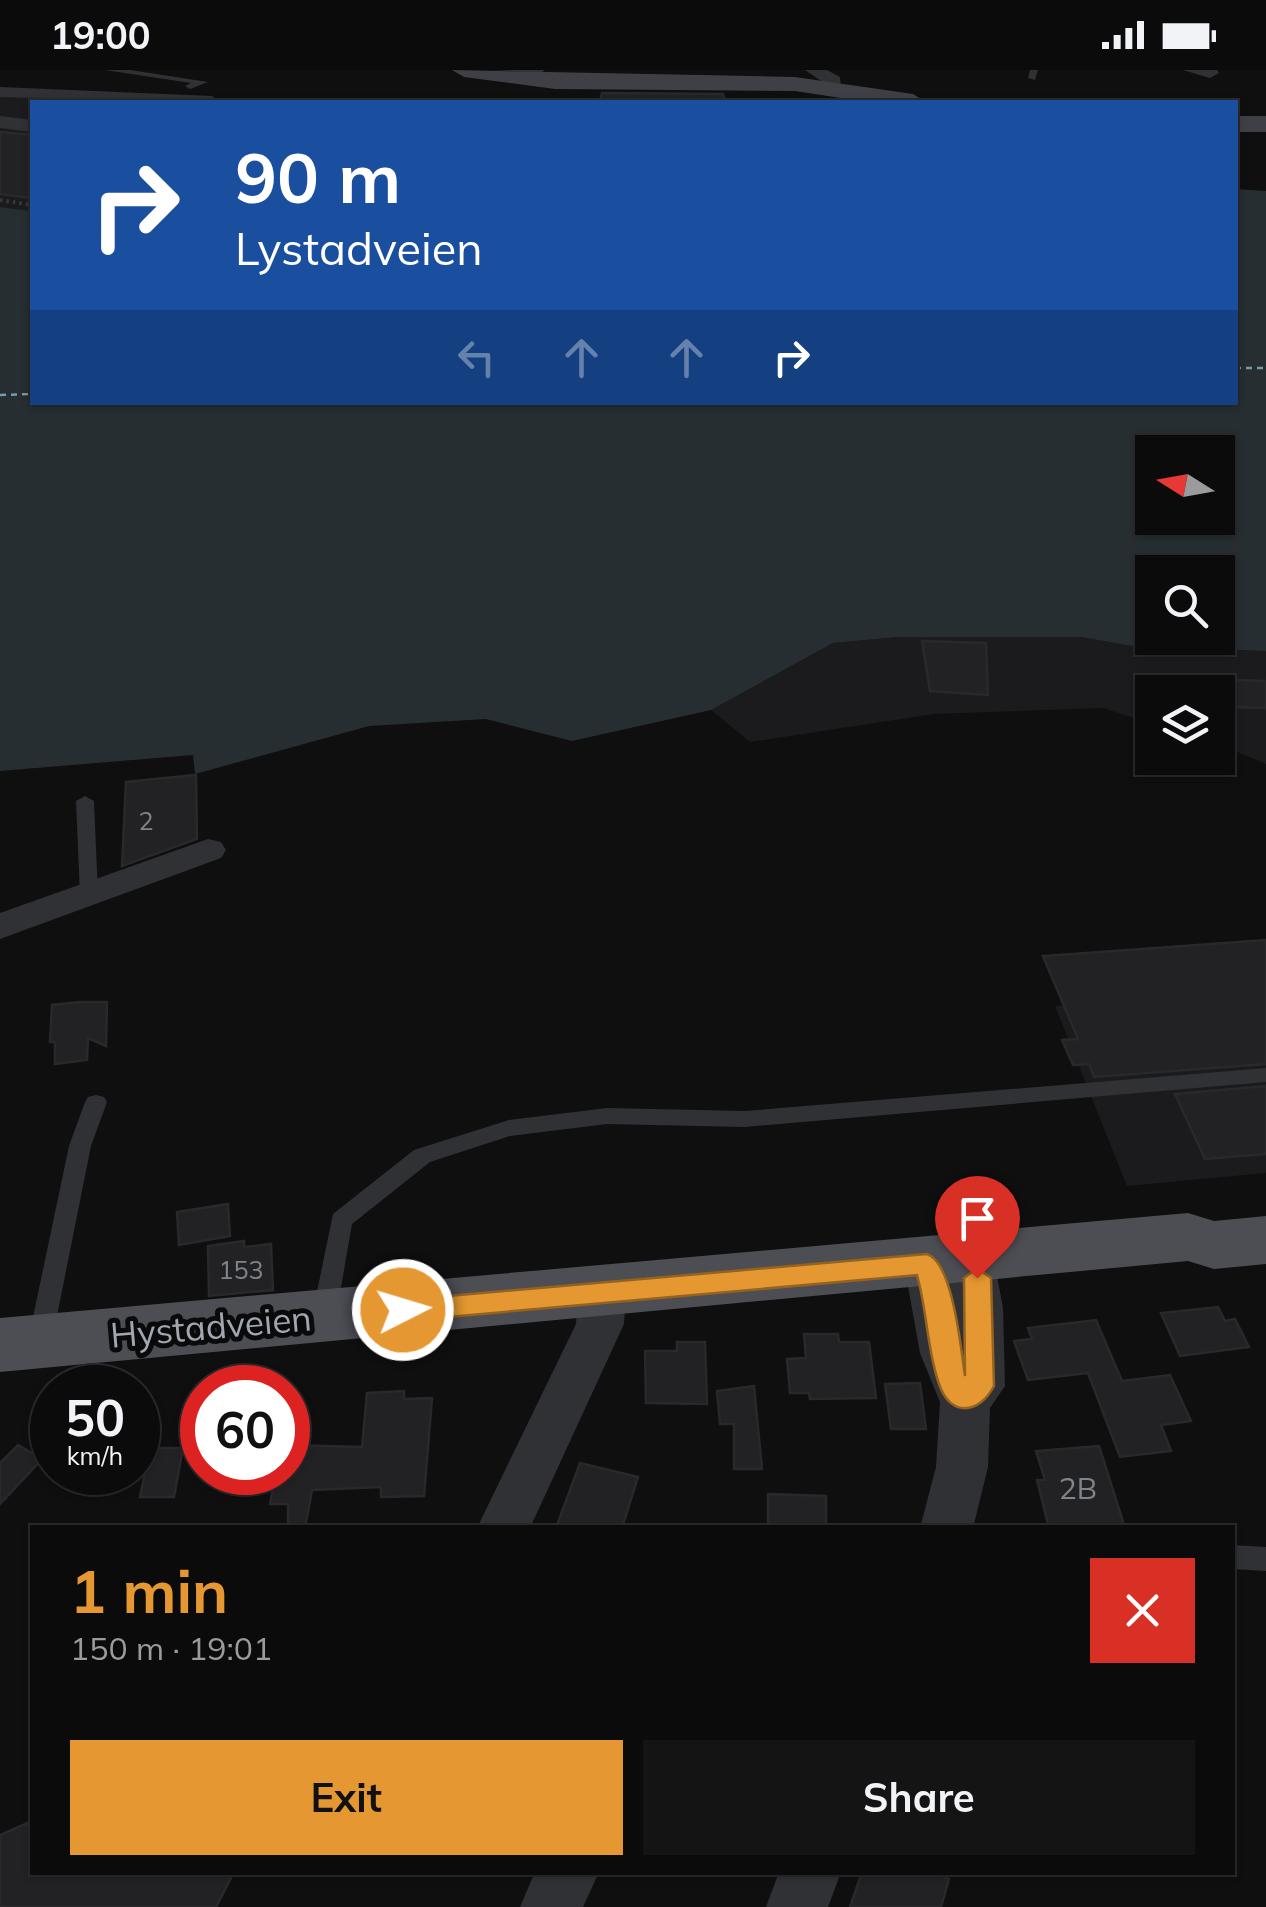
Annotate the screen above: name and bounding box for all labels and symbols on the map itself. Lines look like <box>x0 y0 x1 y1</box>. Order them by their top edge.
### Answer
north arrow <box>1135 435 1235 535</box>
house number: 2 <box>138 805 154 836</box>
pin <box>935 1176 1020 1279</box>
house number: 153 <box>218 1254 264 1285</box>
position arrow <box>351 1258 455 1362</box>
street label: Hystadveien <box>109 1295 313 1357</box>
speed limit sign: 60 <box>180 1365 310 1495</box>
house number: 2B <box>1059 1469 1097 1507</box>

